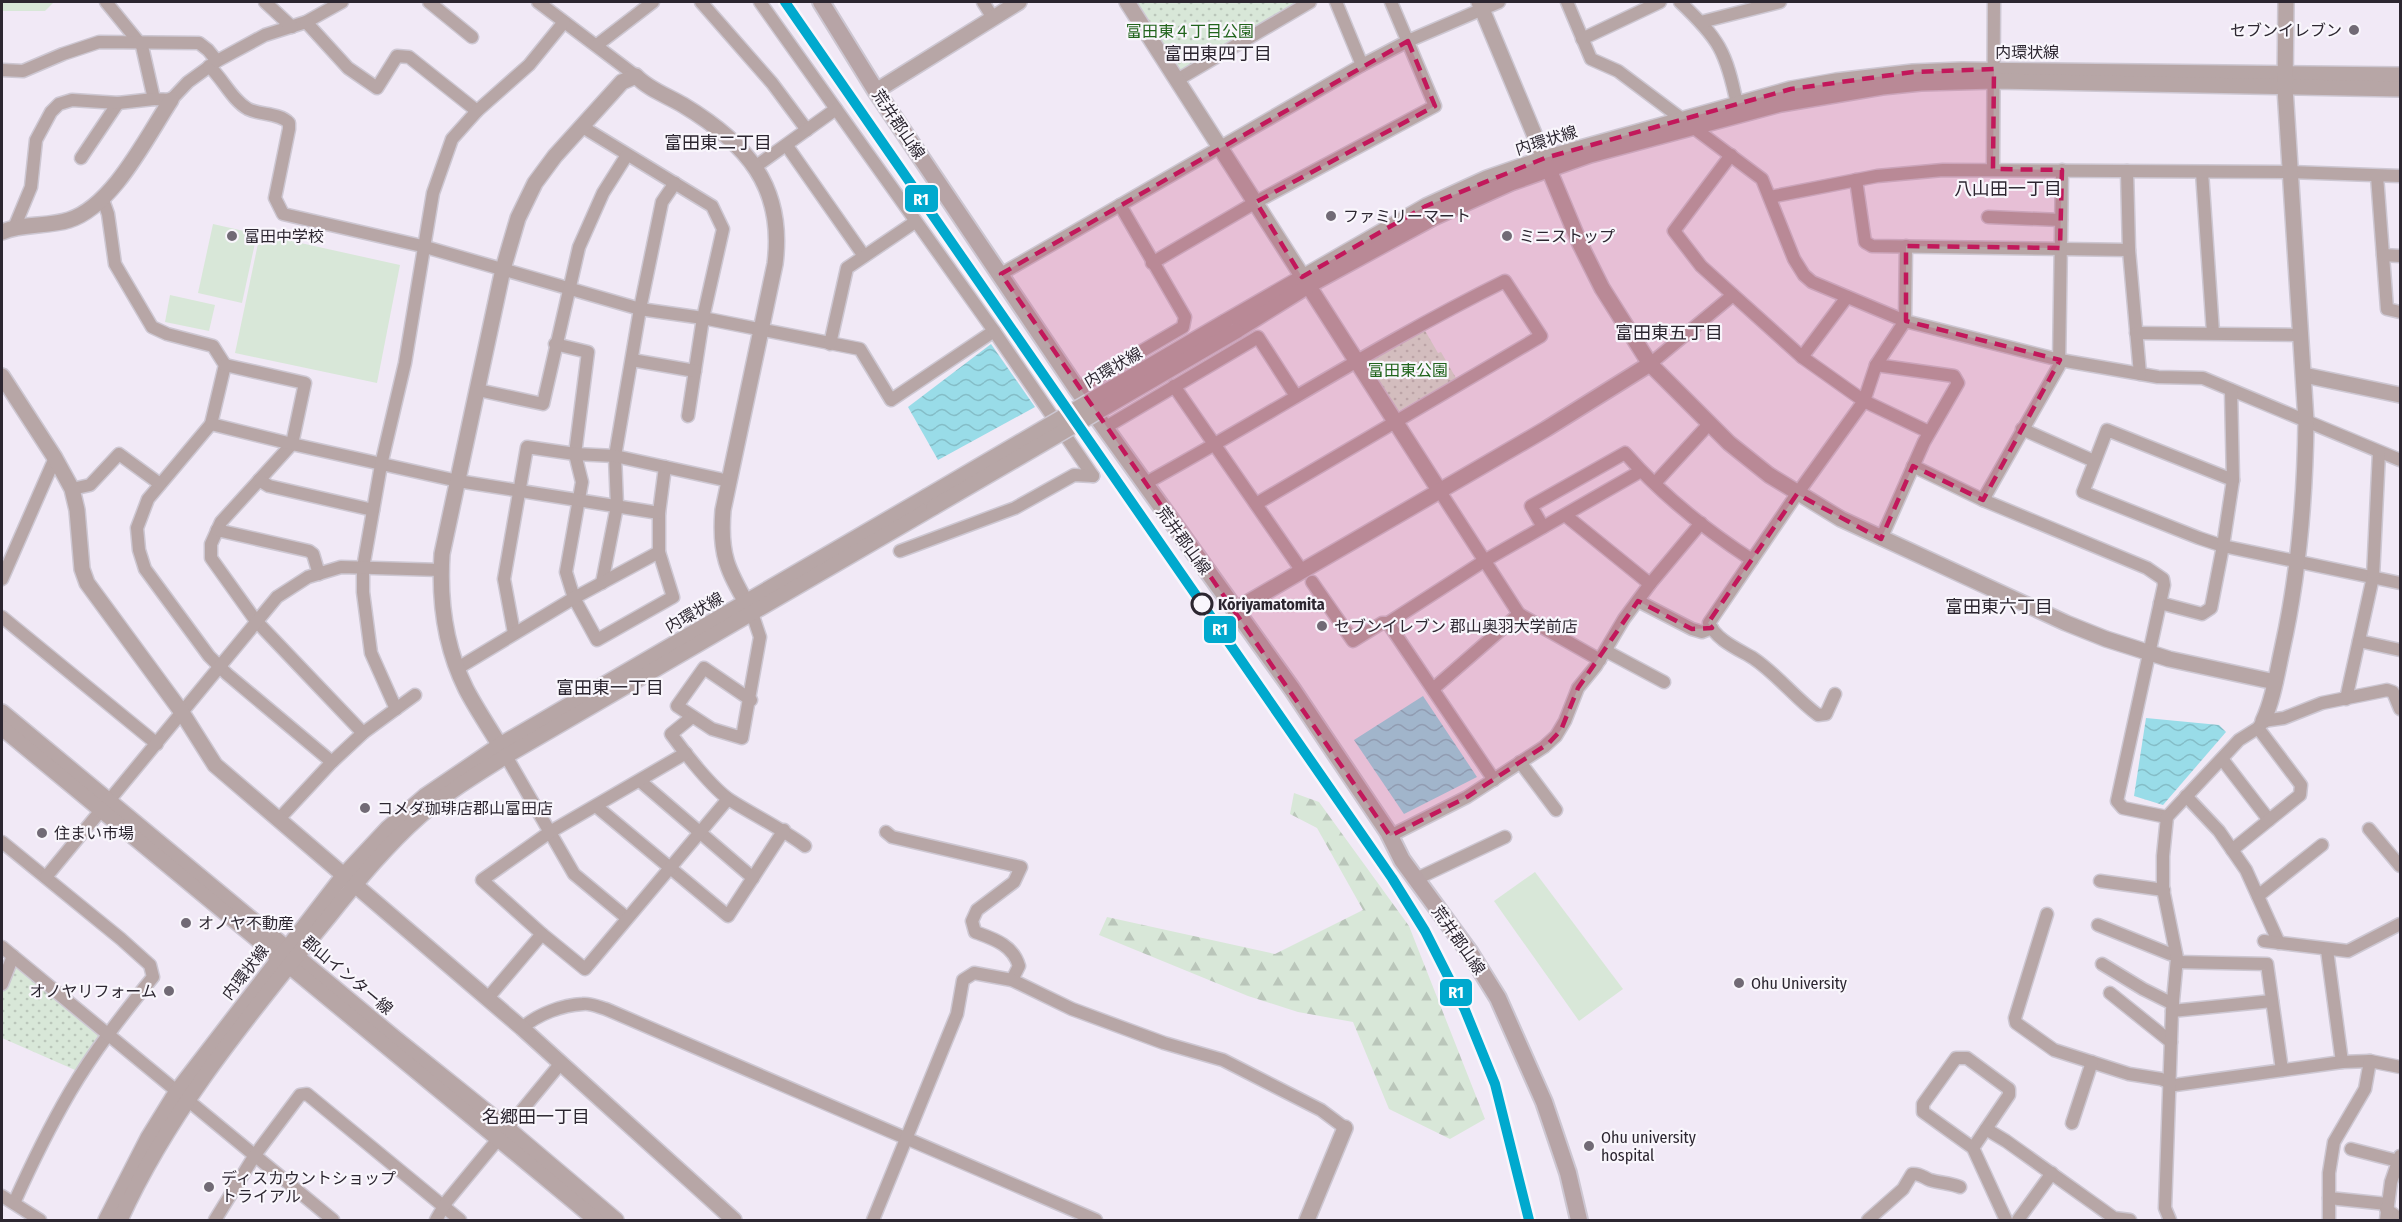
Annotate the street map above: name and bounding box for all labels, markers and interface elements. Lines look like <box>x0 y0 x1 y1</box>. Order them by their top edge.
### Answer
place label: セブンイレブン <box>2230 21 2342 40</box>
park label: 富田東４丁目公園 <box>1126 22 1254 41</box>
marker: セブンイレブン <box>2347 23 2361 37</box>
district label: 富田東四丁目 <box>1164 43 1272 65</box>
street label: 内環状線 <box>1995 43 2059 62</box>
street label: 荒井郡山線 <box>868 86 929 163</box>
street label: 内環状線 <box>1513 122 1580 159</box>
district label: 富田東二丁目 <box>664 132 772 154</box>
district label: 八山田一丁目 <box>1954 178 2062 200</box>
line badge: R1 <box>904 184 939 213</box>
text: R1 <box>913 190 929 209</box>
place label: ファミリーマート <box>1343 207 1471 226</box>
marker: ファミリーマート <box>1324 209 1338 223</box>
place label: 富田中学校 <box>244 227 324 246</box>
place label: ミニストップ <box>1519 227 1615 246</box>
marker: 富田中学校 <box>225 229 239 243</box>
marker: ミニストップ <box>1500 229 1514 243</box>
district label: 富田東五丁目 <box>1615 322 1723 344</box>
street label: 内環状線 <box>1081 343 1146 392</box>
park label: 富田東公園 <box>1368 361 1448 380</box>
street label: 荒井郡山線 <box>1152 502 1215 578</box>
street label: 内環状線 <box>662 588 727 637</box>
marker: Kōriyamatomita <box>1191 593 1213 615</box>
place label: Kōriyamatomita <box>1218 595 1325 614</box>
district label: 富田東六丁目 <box>1945 596 2053 618</box>
line badge: R1 <box>1203 615 1237 644</box>
place label: セブンイレブン 郡山奥羽大学前店 <box>1334 617 1578 636</box>
marker: セブンイレブン 郡山奥羽大学前店 <box>1315 619 1329 633</box>
text: R1 <box>1212 620 1228 639</box>
district label: 富田東一丁目 <box>556 677 664 699</box>
place label: コメダ珈琲店郡山富田店 <box>377 799 553 818</box>
marker: コメダ珈琲店郡山富田店 <box>358 801 372 815</box>
place label: 住まい市場 <box>54 824 134 843</box>
marker: 住まい市場 <box>35 826 49 840</box>
street label: 荒井郡山線 <box>1428 902 1489 979</box>
place label: オノヤ不動産 <box>198 914 294 933</box>
marker: オノヤ不動産 <box>179 916 193 930</box>
street label: 郡山インター線 <box>299 932 397 1019</box>
street label: 内環状線 <box>218 941 273 1003</box>
place label: Ohu University <box>1751 974 1848 993</box>
marker: Ohu University <box>1732 976 1746 990</box>
line badge: R1 <box>1439 978 1473 1007</box>
place label: オノヤリフォーム <box>29 982 157 1001</box>
text: R1 <box>1448 983 1464 1002</box>
marker: オノヤリフォーム <box>162 984 176 998</box>
district label: 名郷田一丁目 <box>482 1106 590 1128</box>
place label: Ohu university hospital <box>1601 1128 1697 1165</box>
marker: Ohu university hospital <box>1582 1139 1596 1153</box>
place label: ディスカウントショップ トライアル <box>221 1169 396 1206</box>
marker: ディスカウントショップ トライアル <box>202 1180 216 1194</box>

